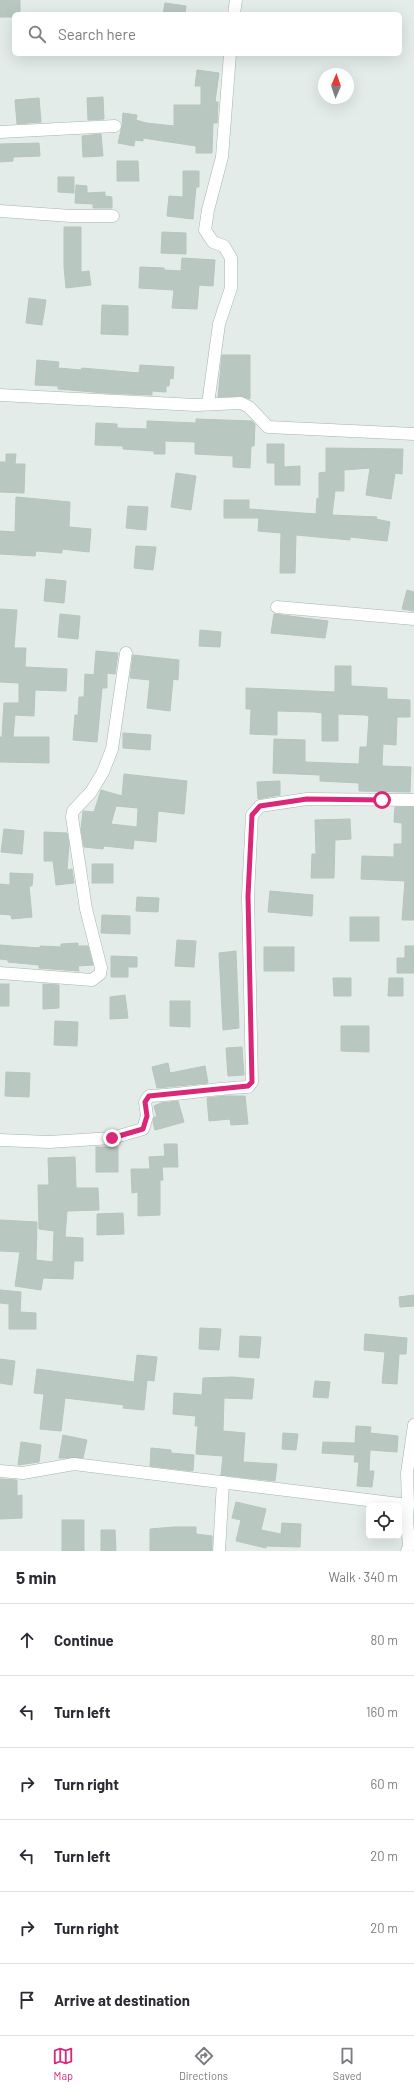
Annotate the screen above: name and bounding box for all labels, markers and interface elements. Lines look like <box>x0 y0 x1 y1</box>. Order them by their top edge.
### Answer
search box <box>12 12 402 56</box>
icon: search <box>26 23 48 45</box>
text: Search here <box>58 25 136 43</box>
north arrow <box>318 68 354 104</box>
route start <box>373 791 391 809</box>
route end <box>103 1129 121 1147</box>
map controls <box>366 1503 402 1539</box>
button: locate <box>366 1503 402 1539</box>
text: 5 min <box>16 1567 56 1587</box>
text: Walk · 340 m <box>329 1569 398 1585</box>
icon: ahead <box>16 1629 38 1651</box>
text: Continue <box>54 1631 114 1649</box>
text: 80 m <box>371 1632 398 1648</box>
icon: left <box>16 1701 38 1723</box>
text: Turn left <box>54 1703 110 1721</box>
text: 160 m <box>366 1704 398 1720</box>
icon: right <box>16 1773 38 1795</box>
text: Turn right <box>54 1775 119 1793</box>
text: 60 m <box>371 1776 398 1792</box>
icon: left <box>16 1845 38 1867</box>
text: Turn left <box>54 1847 110 1865</box>
text: 20 m <box>370 1848 398 1864</box>
icon: right <box>16 1917 38 1939</box>
text: Turn right <box>54 1919 119 1937</box>
text: 20 m <box>370 1920 398 1936</box>
icon: arrive <box>16 1989 38 2011</box>
text: Arrive at destination <box>54 1991 190 2009</box>
tab: Map <box>52 2045 74 2082</box>
tab: Directions <box>179 2045 228 2082</box>
tab: Saved <box>333 2045 362 2082</box>

